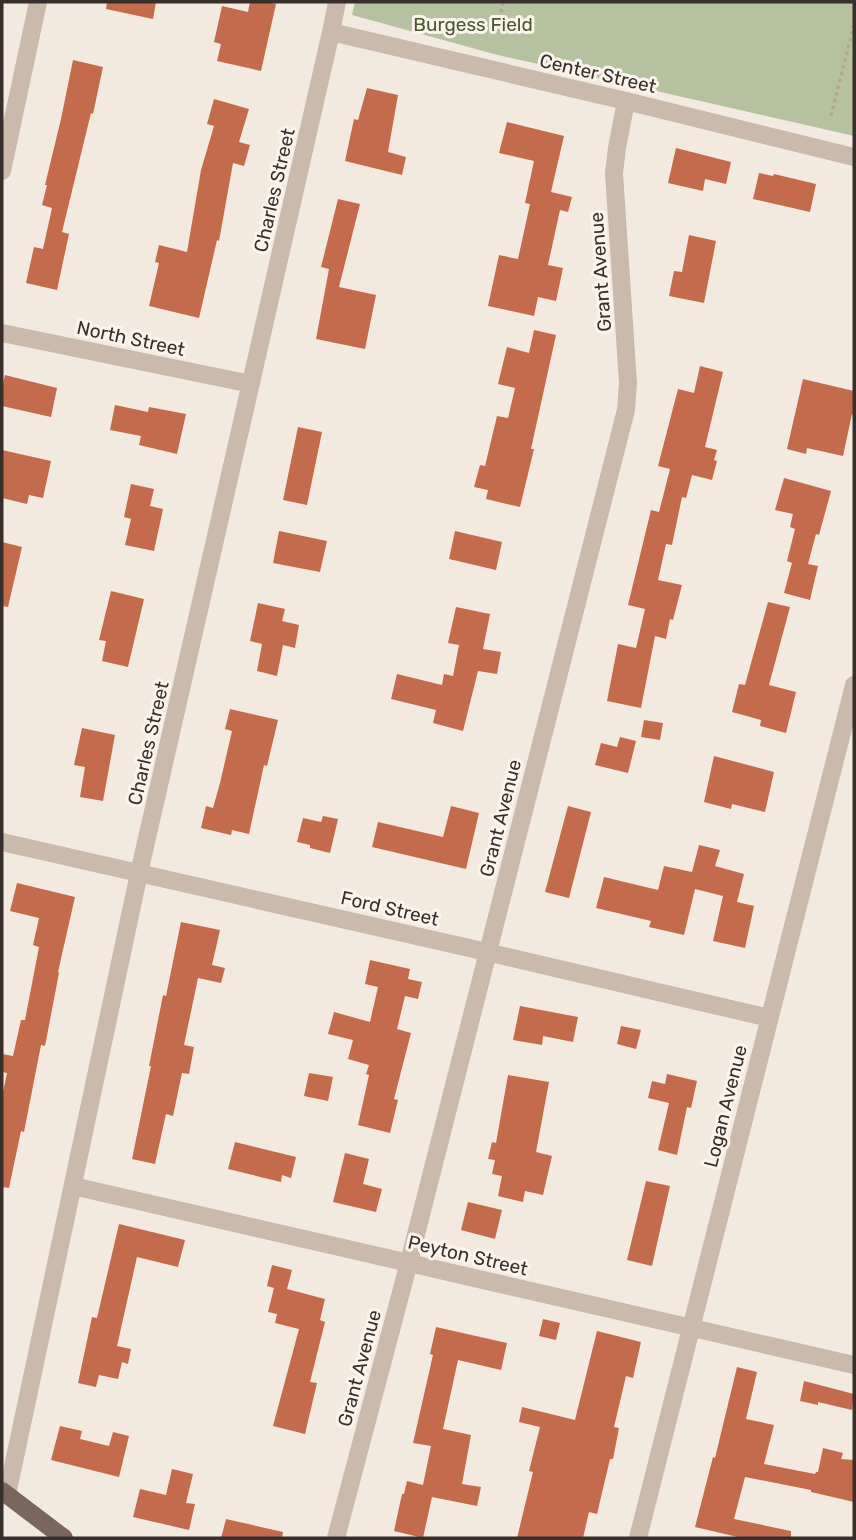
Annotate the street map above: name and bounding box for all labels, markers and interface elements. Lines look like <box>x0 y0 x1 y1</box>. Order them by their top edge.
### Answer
park label: Burgess Field <box>413 13 533 36</box>
street label: Center Street <box>537 49 659 98</box>
street label: Charles Street <box>249 125 300 254</box>
street label: Grant Avenue <box>585 211 616 333</box>
street label: North Street <box>75 316 188 361</box>
street label: Charles Street <box>123 678 174 807</box>
street label: Grant Avenue <box>475 757 526 879</box>
street label: Ford Street <box>339 886 442 931</box>
street label: Logan Avenue <box>699 1042 752 1170</box>
street label: Peyton Street <box>406 1231 531 1281</box>
street label: Grant Avenue <box>333 1307 386 1429</box>

